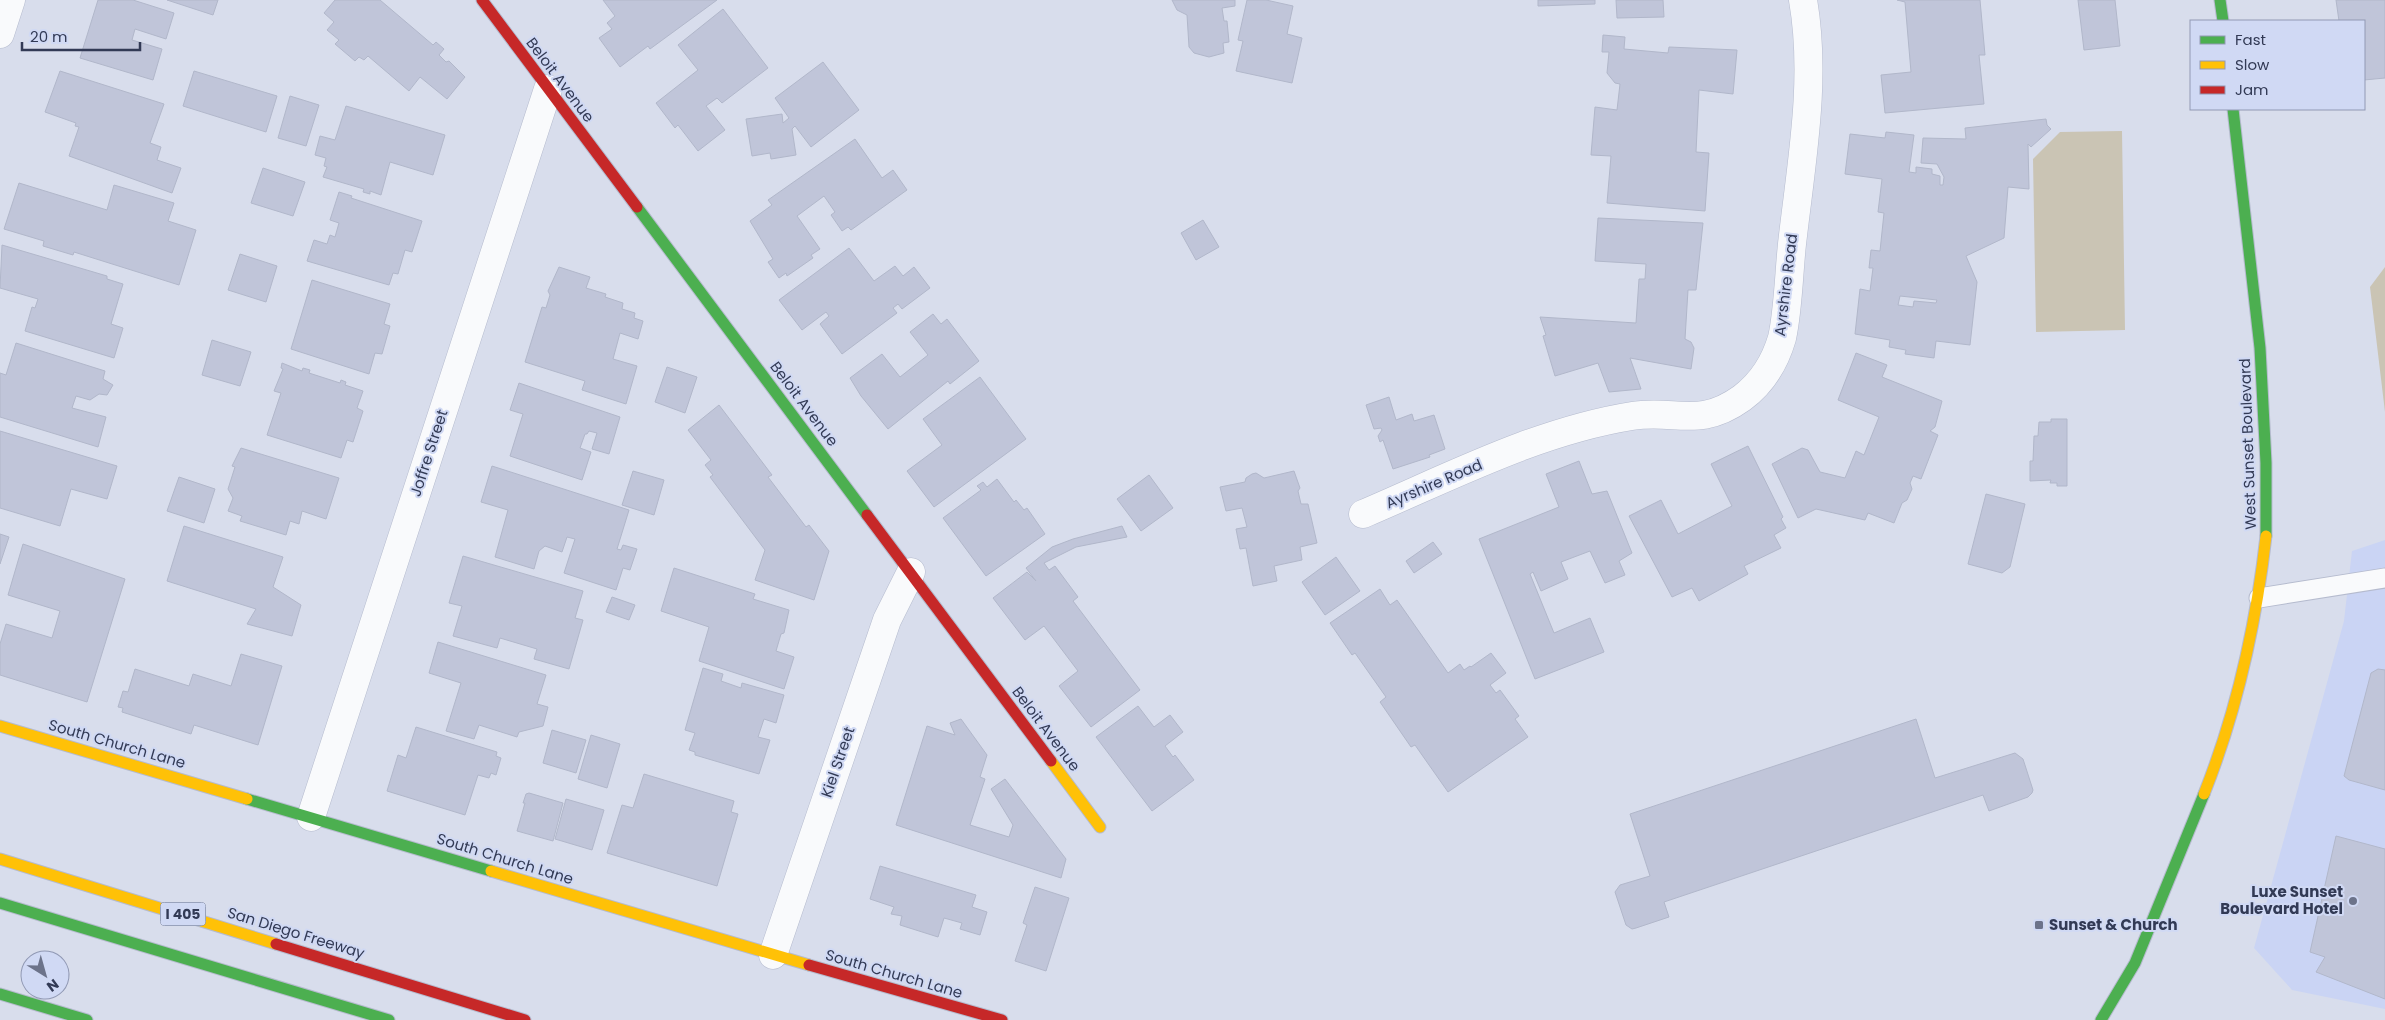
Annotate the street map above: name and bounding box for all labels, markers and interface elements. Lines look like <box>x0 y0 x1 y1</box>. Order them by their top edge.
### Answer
scale bar <box>22 20 140 52</box>
legend <box>2190 20 2365 110</box>
text: 20 m <box>30 26 68 47</box>
text: Fast <box>2235 29 2266 50</box>
street label: Beloit Avenue <box>522 33 599 126</box>
text: Slow <box>2235 54 2270 75</box>
text: Jam <box>2235 79 2269 100</box>
street label: Ayrshire Road <box>1769 232 1802 337</box>
street label: Beloit Avenue <box>766 357 843 450</box>
street label: West Sunset Boulevard <box>2234 358 2261 530</box>
street label: Joffre Street <box>405 407 452 499</box>
street label: Ayrshire Road <box>1382 454 1485 513</box>
street label: Beloit Avenue <box>1008 682 1085 775</box>
street label: South Church Lane <box>46 714 188 773</box>
street label: Kiel Street <box>816 724 859 800</box>
street label: South Church Lane <box>434 828 576 889</box>
place label: Luxe Sunset Boulevard Hotel <box>2220 881 2343 919</box>
marker: Luxe Sunset Boulevard Hotel <box>2347 895 2359 907</box>
road number: I 405 <box>160 902 206 926</box>
street label: San Diego Freeway <box>225 902 368 964</box>
place label: Sunset & Church <box>2049 914 2178 935</box>
marker: Sunset & Church <box>2033 919 2045 931</box>
street label: South Church Lane <box>823 944 965 1003</box>
north arrow <box>20 950 70 1000</box>
text: N <box>43 974 63 997</box>

